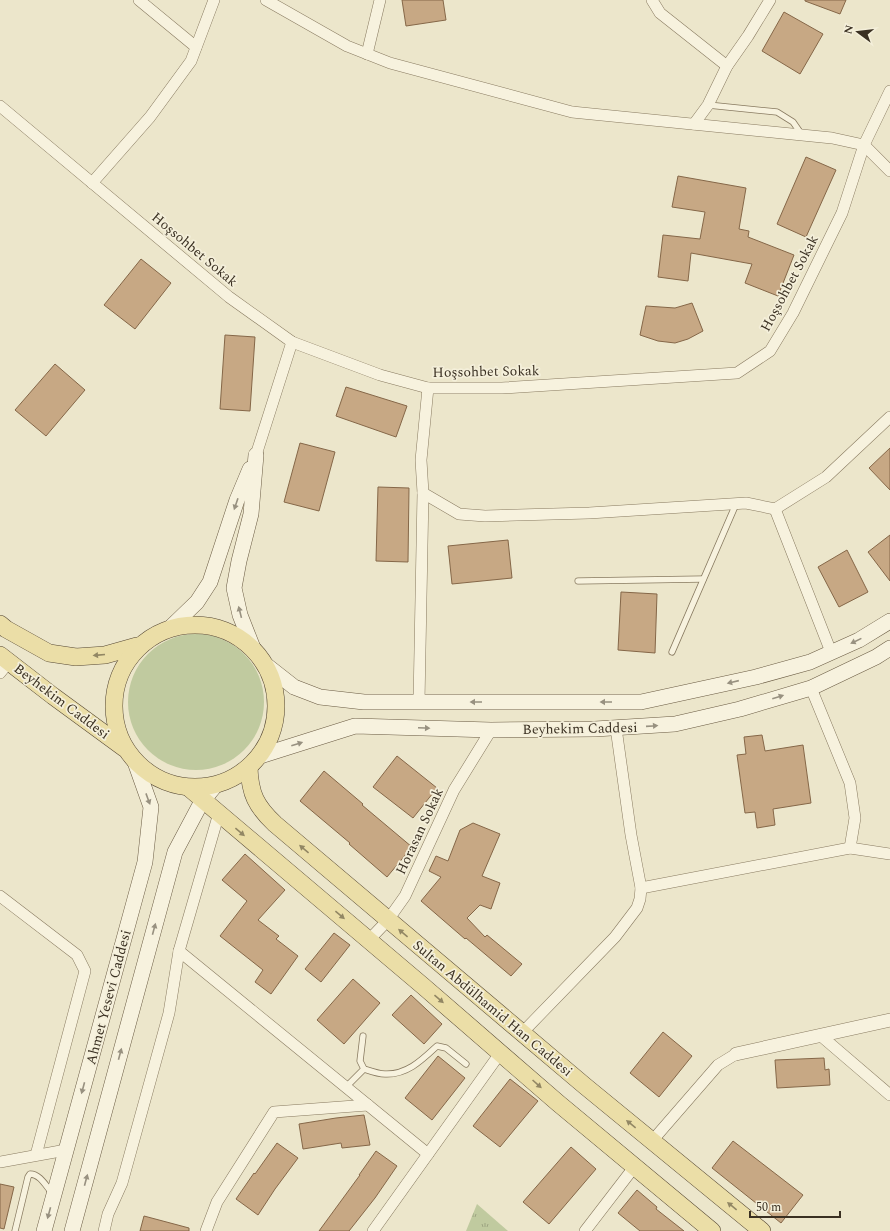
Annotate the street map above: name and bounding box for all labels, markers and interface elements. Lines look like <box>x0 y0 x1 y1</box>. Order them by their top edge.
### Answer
north arrow <box>838 12 878 52</box>
text: N <box>839 23 858 36</box>
street label: Hoşsohbet Sokak <box>147 207 243 292</box>
street label: Hoşsohbet Sokak <box>755 231 824 335</box>
street label: Hoşsohbet Sokak <box>432 360 540 383</box>
one-way arrow <box>233 499 239 511</box>
one-way arrow <box>236 605 242 618</box>
one-way arrow <box>851 638 862 644</box>
one-way arrow <box>93 652 105 658</box>
street label: Beyhekim Caddesi <box>9 658 114 744</box>
one-way arrow <box>727 680 740 686</box>
one-way arrow <box>773 694 785 700</box>
one-way arrow <box>469 699 482 705</box>
one-way arrow <box>599 699 612 705</box>
street label: Beyhekim Caddesi <box>522 717 638 740</box>
one-way arrow <box>646 722 658 729</box>
one-way arrow <box>418 724 430 731</box>
one-way arrow <box>291 741 303 747</box>
street label: Horasan Sokak <box>390 784 449 878</box>
one-way arrow <box>146 793 152 805</box>
one-way arrow <box>235 827 246 836</box>
one-way arrow <box>298 844 309 853</box>
one-way arrow <box>334 911 345 920</box>
one-way arrow <box>151 923 157 935</box>
street label: Ahmet Yesevi Caddesi <box>80 927 137 1067</box>
one-way arrow <box>397 928 408 937</box>
street label: Sultan Abdülhamid Han Caddesi <box>408 935 577 1082</box>
one-way arrow <box>434 995 444 1004</box>
one-way arrow <box>117 1048 123 1061</box>
one-way arrow <box>532 1080 542 1089</box>
one-way arrow <box>80 1082 86 1094</box>
one-way arrow <box>626 1119 637 1128</box>
one-way arrow <box>83 1174 89 1186</box>
scale bar <box>750 1193 840 1219</box>
text: 50 m <box>756 1198 781 1217</box>
one-way arrow <box>726 1202 737 1211</box>
one-way arrow <box>45 1207 51 1219</box>

